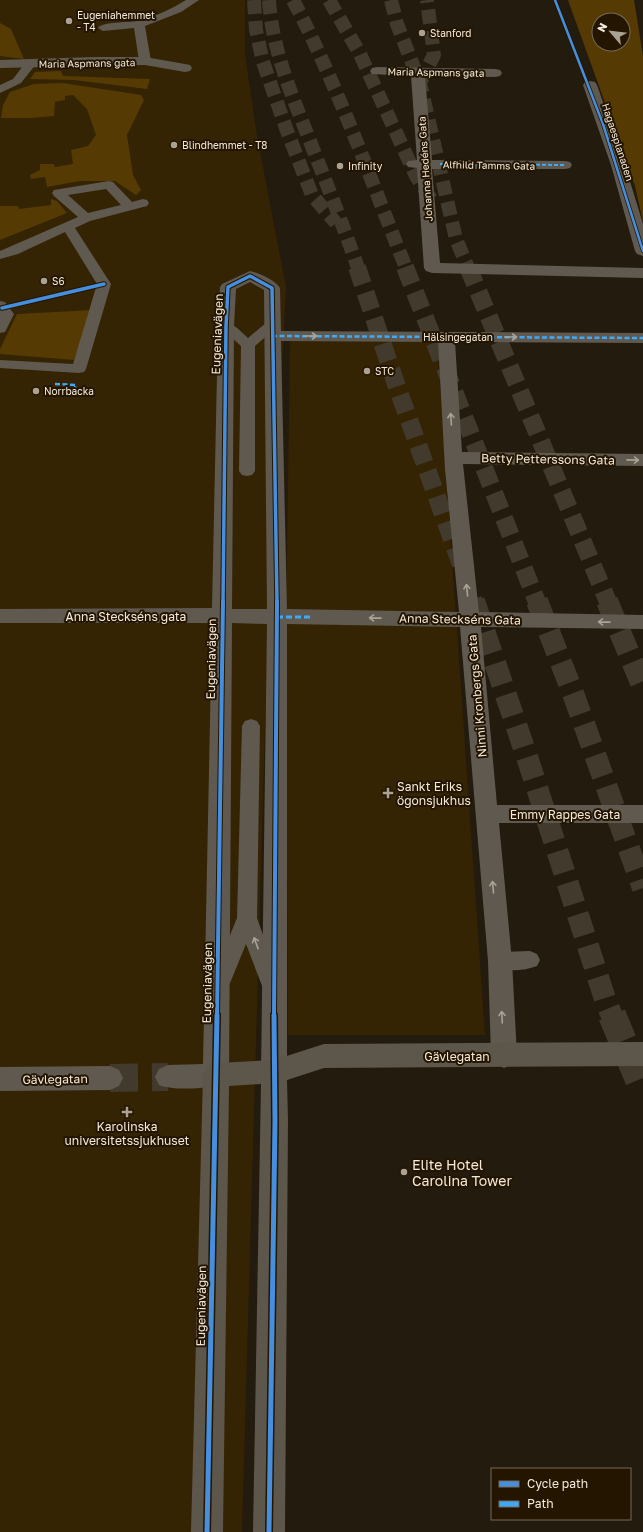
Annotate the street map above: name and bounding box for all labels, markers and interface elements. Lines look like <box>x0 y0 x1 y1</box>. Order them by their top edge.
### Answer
place label: Eugeniahemmet - T4 <box>77 9 155 33</box>
north arrow <box>591 12 631 52</box>
marker: Eugeniahemmet - T4 <box>64 16 74 26</box>
text: N <box>594 20 609 34</box>
place label: Stanford <box>430 27 472 39</box>
marker: Stanford <box>417 28 427 38</box>
street label: Maria Aspmans gata <box>38 56 136 70</box>
street label: Maria Aspmans gata <box>387 65 485 79</box>
street label: Hagaesplanaden <box>600 102 636 182</box>
street label: Johanna Hedéns Gata <box>415 116 435 222</box>
place label: Blindhemmet - T8 <box>182 139 267 151</box>
marker: Blindhemmet - T8 <box>169 140 179 150</box>
street label: Alfhild Tamms Gata <box>443 158 535 172</box>
place label: Infinity <box>348 160 383 172</box>
marker: Infinity <box>335 161 345 171</box>
place label: S6 <box>52 275 64 287</box>
marker: S6 <box>39 276 49 286</box>
street label: Eugeniavägen <box>208 293 226 375</box>
street label: Hälsingegatan <box>423 331 493 343</box>
one-way arrow <box>304 332 317 340</box>
one-way arrow <box>504 333 517 341</box>
place label: STC <box>375 365 394 377</box>
marker: STC <box>362 366 372 376</box>
place label: Norrbacka <box>44 385 94 397</box>
marker: Norrbacka <box>31 386 41 396</box>
one-way arrow <box>447 413 454 426</box>
street label: Betty Petterssons Gata <box>481 450 615 468</box>
one-way arrow <box>626 456 639 464</box>
one-way arrow <box>463 584 470 597</box>
street label: Anna Steckséns gata <box>66 609 186 624</box>
street label: Anna Steckséns Gata <box>399 610 521 628</box>
one-way arrow <box>369 614 382 622</box>
street label: Eugeniavägen <box>203 618 219 700</box>
one-way arrow <box>598 618 611 625</box>
street label: Ninni Kronbergs Gata <box>464 634 490 758</box>
place label: Sankt Eriks ögonsjukhus <box>397 779 471 808</box>
marker: Sankt Eriks ögonsjukhus <box>382 787 394 799</box>
street label: Emmy Rappes Gata <box>510 807 620 822</box>
one-way arrow <box>490 881 497 894</box>
one-way arrow <box>252 937 259 950</box>
street label: Eugeniavägen <box>199 942 215 1024</box>
one-way arrow <box>498 1011 506 1024</box>
street label: Gävlegatan <box>424 1049 490 1064</box>
street label: Gävlegatan <box>22 1071 88 1087</box>
marker: Karolinska universitetssjukhuset <box>121 1106 133 1118</box>
place label: Karolinska universitetssjukhuset <box>65 1119 190 1148</box>
place label: Elite Hotel Carolina Tower <box>412 1156 512 1189</box>
marker: Elite Hotel Carolina Tower <box>399 1167 409 1177</box>
street label: Eugeniavägen <box>193 1265 209 1347</box>
legend <box>491 1468 631 1520</box>
text: Cycle path <box>527 1476 588 1491</box>
text: Path <box>527 1496 554 1511</box>

